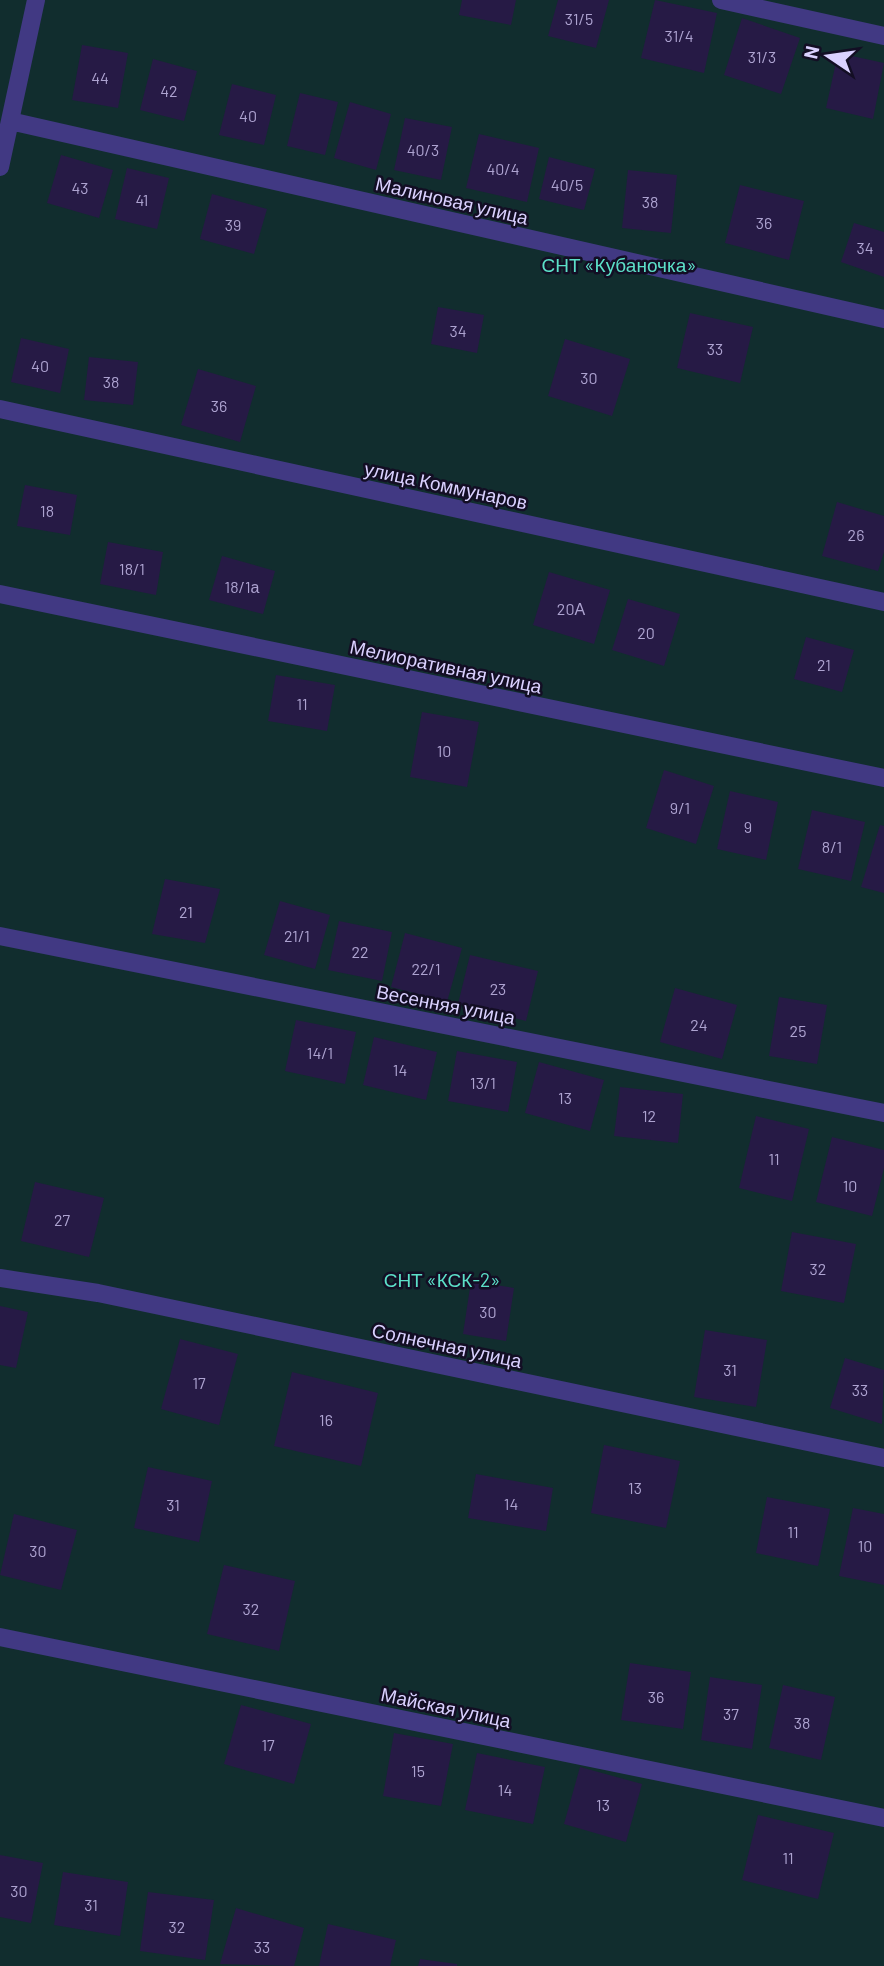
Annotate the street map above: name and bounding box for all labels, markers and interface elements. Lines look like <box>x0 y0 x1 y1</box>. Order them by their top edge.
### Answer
house number: 31/5 <box>565 9 593 28</box>
north arrow <box>793 21 863 91</box>
house number: 31/4 <box>665 26 693 45</box>
text: N <box>798 43 824 61</box>
house number: 31/3 <box>748 47 776 66</box>
house number: 44 <box>91 68 109 87</box>
house number: 42 <box>160 81 178 100</box>
house number: 40 <box>239 106 257 125</box>
house number: 40/3 <box>407 140 439 159</box>
house number: 40/4 <box>486 159 520 178</box>
street label: Малиновая улица <box>373 171 531 229</box>
house number: 40/5 <box>551 175 583 194</box>
house number: 43 <box>71 178 89 197</box>
house number: 41 <box>136 190 148 209</box>
house number: 38 <box>642 192 658 211</box>
house number: 36 <box>756 213 772 232</box>
house number: 39 <box>225 215 241 234</box>
house number: 34 <box>856 238 874 257</box>
park label: СНТ «Кубаночка» <box>541 253 697 276</box>
house number: 34 <box>449 321 467 340</box>
house number: 33 <box>707 339 723 358</box>
house number: 40 <box>31 356 49 375</box>
house number: 30 <box>580 368 598 387</box>
house number: 38 <box>103 372 119 391</box>
house number: 36 <box>211 396 227 415</box>
street label: улица Коммунаров <box>363 457 529 513</box>
house number: 18 <box>40 501 54 520</box>
house number: 26 <box>848 525 864 544</box>
house number: 18/1 <box>119 559 145 578</box>
house number: 18/1а <box>225 577 260 596</box>
house number: 20А <box>557 599 585 618</box>
house number: 20 <box>637 623 655 642</box>
street label: Мелиоративная улица <box>348 634 545 698</box>
house number: 21 <box>817 655 831 674</box>
house number: 11 <box>296 694 308 713</box>
house number: 10 <box>437 741 451 760</box>
house number: 9/1 <box>670 798 690 817</box>
house number: 9 <box>744 817 752 836</box>
house number: 8/1 <box>822 837 842 856</box>
house number: 21 <box>179 902 193 921</box>
house number: 21/1 <box>284 926 310 945</box>
house number: 22 <box>351 942 369 961</box>
house number: 22/1 <box>411 959 441 978</box>
street label: Весенняя улица <box>375 979 518 1029</box>
house number: 23 <box>490 979 506 998</box>
house number: 24 <box>690 1015 708 1034</box>
house number: 25 <box>790 1021 806 1040</box>
house number: 14/1 <box>307 1043 333 1062</box>
house number: 14 <box>393 1060 407 1079</box>
house number: 13/1 <box>470 1073 496 1092</box>
house number: 13 <box>558 1088 572 1107</box>
house number: 12 <box>642 1106 656 1125</box>
house number: 11 <box>768 1149 780 1168</box>
house number: 10 <box>843 1176 857 1195</box>
house number: 27 <box>54 1210 70 1229</box>
house number: 32 <box>810 1259 826 1278</box>
park label: СНТ «КСК-2» <box>384 1268 500 1291</box>
house number: 30 <box>479 1302 497 1321</box>
street label: Солнечная улица <box>370 1318 524 1372</box>
house number: 31 <box>723 1360 737 1379</box>
house number: 17 <box>192 1373 206 1392</box>
house number: 33 <box>852 1380 868 1399</box>
house number: 16 <box>319 1410 333 1429</box>
house number: 13 <box>628 1478 642 1497</box>
house number: 14 <box>504 1494 518 1513</box>
house number: 31 <box>166 1495 180 1514</box>
house number: 11 <box>787 1522 799 1541</box>
house number: 10 <box>858 1536 872 1555</box>
house number: 30 <box>29 1541 47 1560</box>
house number: 32 <box>243 1599 259 1618</box>
street label: Майская улица <box>379 1682 514 1732</box>
house number: 36 <box>648 1687 664 1706</box>
house number: 37 <box>723 1704 739 1723</box>
house number: 38 <box>794 1713 810 1732</box>
house number: 17 <box>261 1735 275 1754</box>
house number: 15 <box>411 1761 425 1780</box>
house number: 14 <box>498 1780 512 1799</box>
house number: 13 <box>596 1795 610 1814</box>
house number: 11 <box>782 1848 794 1867</box>
house number: 30 <box>10 1881 28 1900</box>
house number: 31 <box>84 1895 98 1914</box>
house number: 32 <box>169 1917 185 1936</box>
house number: 33 <box>254 1937 270 1956</box>

